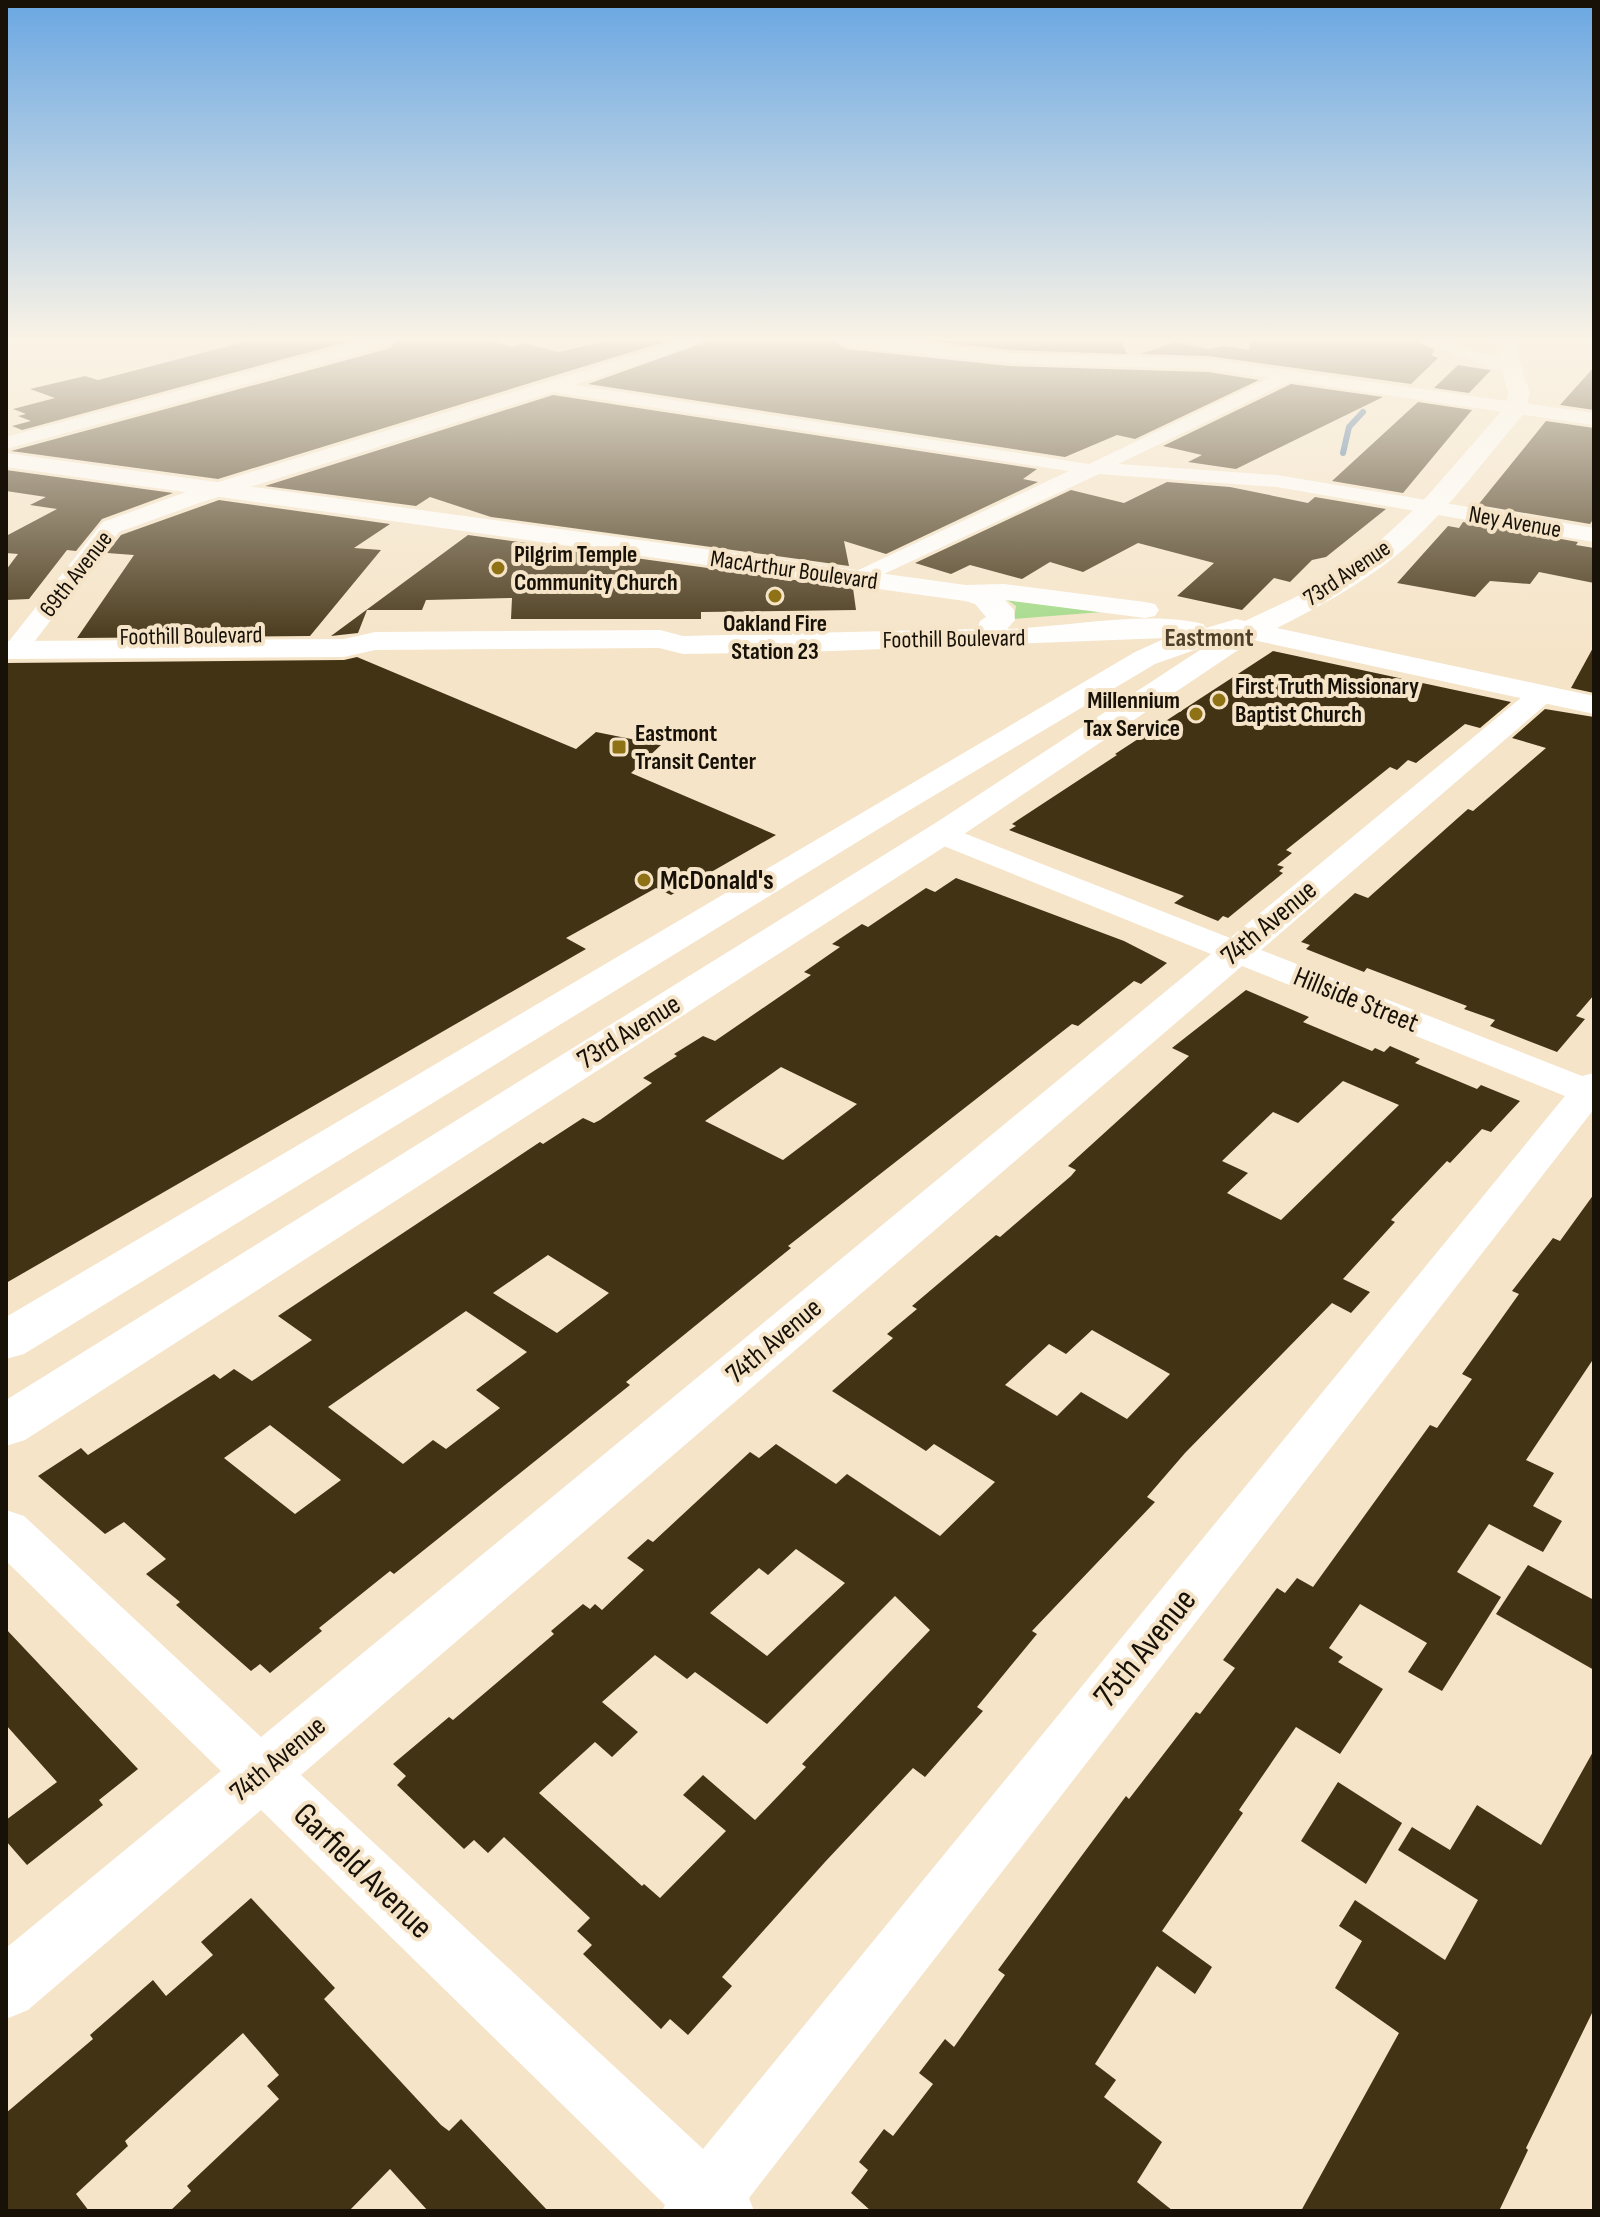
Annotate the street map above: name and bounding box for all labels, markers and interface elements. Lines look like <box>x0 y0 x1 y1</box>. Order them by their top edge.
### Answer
street label: Ney Avenue <box>1466 500 1564 544</box>
street label: 69th Avenue <box>33 525 119 623</box>
street label: 73rd Avenue <box>1298 533 1396 613</box>
place label: Pilgrim Temple Community Church <box>514 540 678 597</box>
street label: MacArthur Boulevard <box>708 544 880 596</box>
marker: Pilgrim Temple Community Church <box>489 559 507 577</box>
marker: Oakland Fire Station 23 <box>766 587 784 605</box>
place label: Oakland Fire Station 23 <box>723 609 827 666</box>
street label: Foothill Boulevard <box>119 620 263 652</box>
street label: Foothill Boulevard <box>882 623 1026 655</box>
district label: Eastmont <box>1164 623 1254 654</box>
place label: First Truth Missionary Baptist Church <box>1235 672 1419 729</box>
place label: Millennium Tax Service <box>1083 686 1180 743</box>
marker: First Truth Missionary Baptist Church <box>1210 691 1228 709</box>
marker: Millennium Tax Service <box>1187 705 1205 723</box>
place label: Eastmont Transit Center <box>635 719 757 776</box>
marker: Eastmont Transit Center <box>610 738 628 756</box>
place label: McDonald's <box>660 864 774 897</box>
marker: McDonald's <box>635 871 653 889</box>
street label: 74th Avenue <box>1214 873 1324 973</box>
street label: Hillside Street <box>1289 960 1423 1040</box>
street label: 73rd Avenue <box>571 987 687 1077</box>
street label: 74th Avenue <box>719 1291 829 1391</box>
street label: 75th Avenue <box>1085 1580 1205 1716</box>
street label: 74th Avenue <box>223 1709 333 1809</box>
street label: Garfield Avenue <box>285 1795 441 1947</box>

